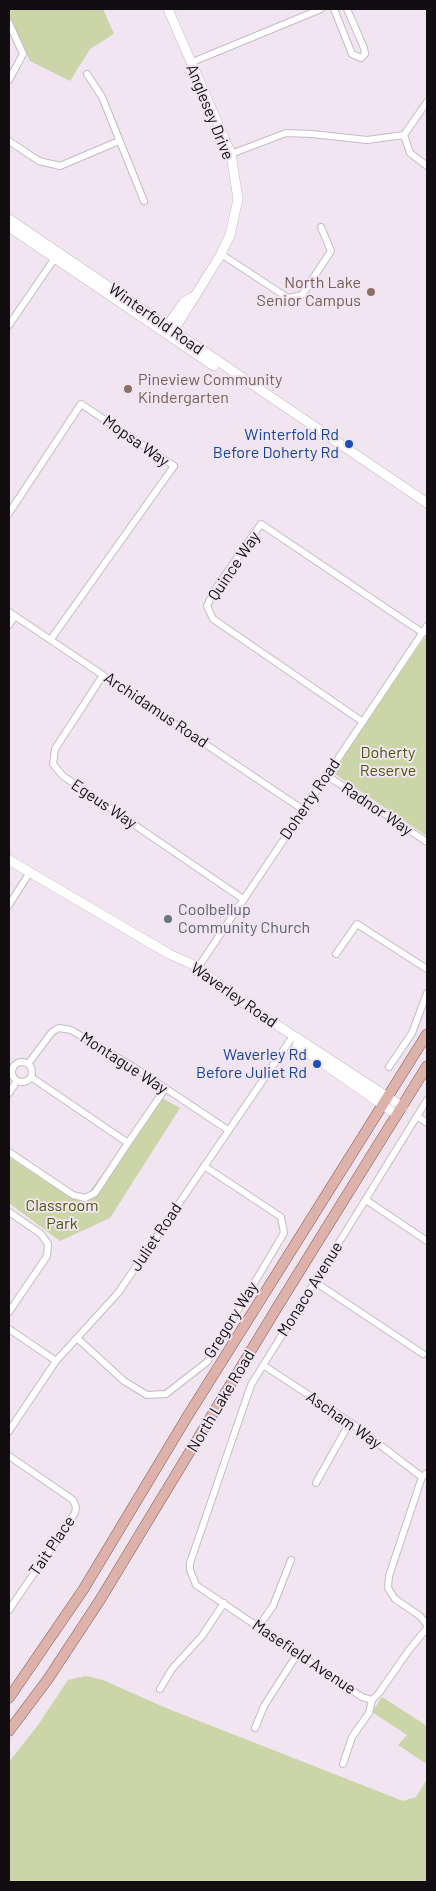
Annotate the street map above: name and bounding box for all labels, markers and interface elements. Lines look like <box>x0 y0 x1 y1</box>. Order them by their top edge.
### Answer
street label: Anglesey Drive <box>182 61 238 163</box>
place label: North Lake Senior Campus <box>257 273 361 311</box>
street label: Winterfold Road <box>105 279 207 359</box>
marker: North Lake Senior Campus <box>365 286 377 298</box>
place label: Pineview Community Kindergarten <box>138 370 282 408</box>
marker: Pineview Community Kindergarten <box>122 383 134 395</box>
street label: Mopsa Way <box>99 411 173 471</box>
place label: Winterfold Rd Before Doherty Rd <box>213 425 339 463</box>
marker: Winterfold Rd Before Doherty Rd <box>343 438 355 450</box>
street label: Quince Way <box>204 528 264 604</box>
street label: Archidamus Road <box>100 668 212 752</box>
park label: Doherty Reserve <box>360 743 416 781</box>
street label: Doherty Road <box>276 755 344 843</box>
street label: Egeus Way <box>68 775 140 833</box>
street label: Radnor Way <box>338 778 416 840</box>
place label: Coolbellup Community Church <box>178 900 310 938</box>
marker: Coolbellup Community Church <box>162 913 174 925</box>
street label: Waverley Road <box>187 958 281 1032</box>
street label: Montague Way <box>77 1028 171 1098</box>
place label: Waverley Rd Before Juliet Rd <box>196 1045 307 1083</box>
marker: Waverley Rd Before Juliet Rd <box>311 1058 323 1070</box>
park label: Classroom Park <box>25 1196 99 1234</box>
street label: Juliet Road <box>126 1199 186 1275</box>
street label: Monaco Avenue <box>273 1238 347 1340</box>
street label: Gregory Way <box>200 1278 262 1362</box>
street label: North Lake Road <box>183 1347 259 1455</box>
street label: Ascham Way <box>303 1387 385 1453</box>
street label: Tait Place <box>25 1512 79 1580</box>
street label: Masefield Avenue <box>249 1615 359 1699</box>

